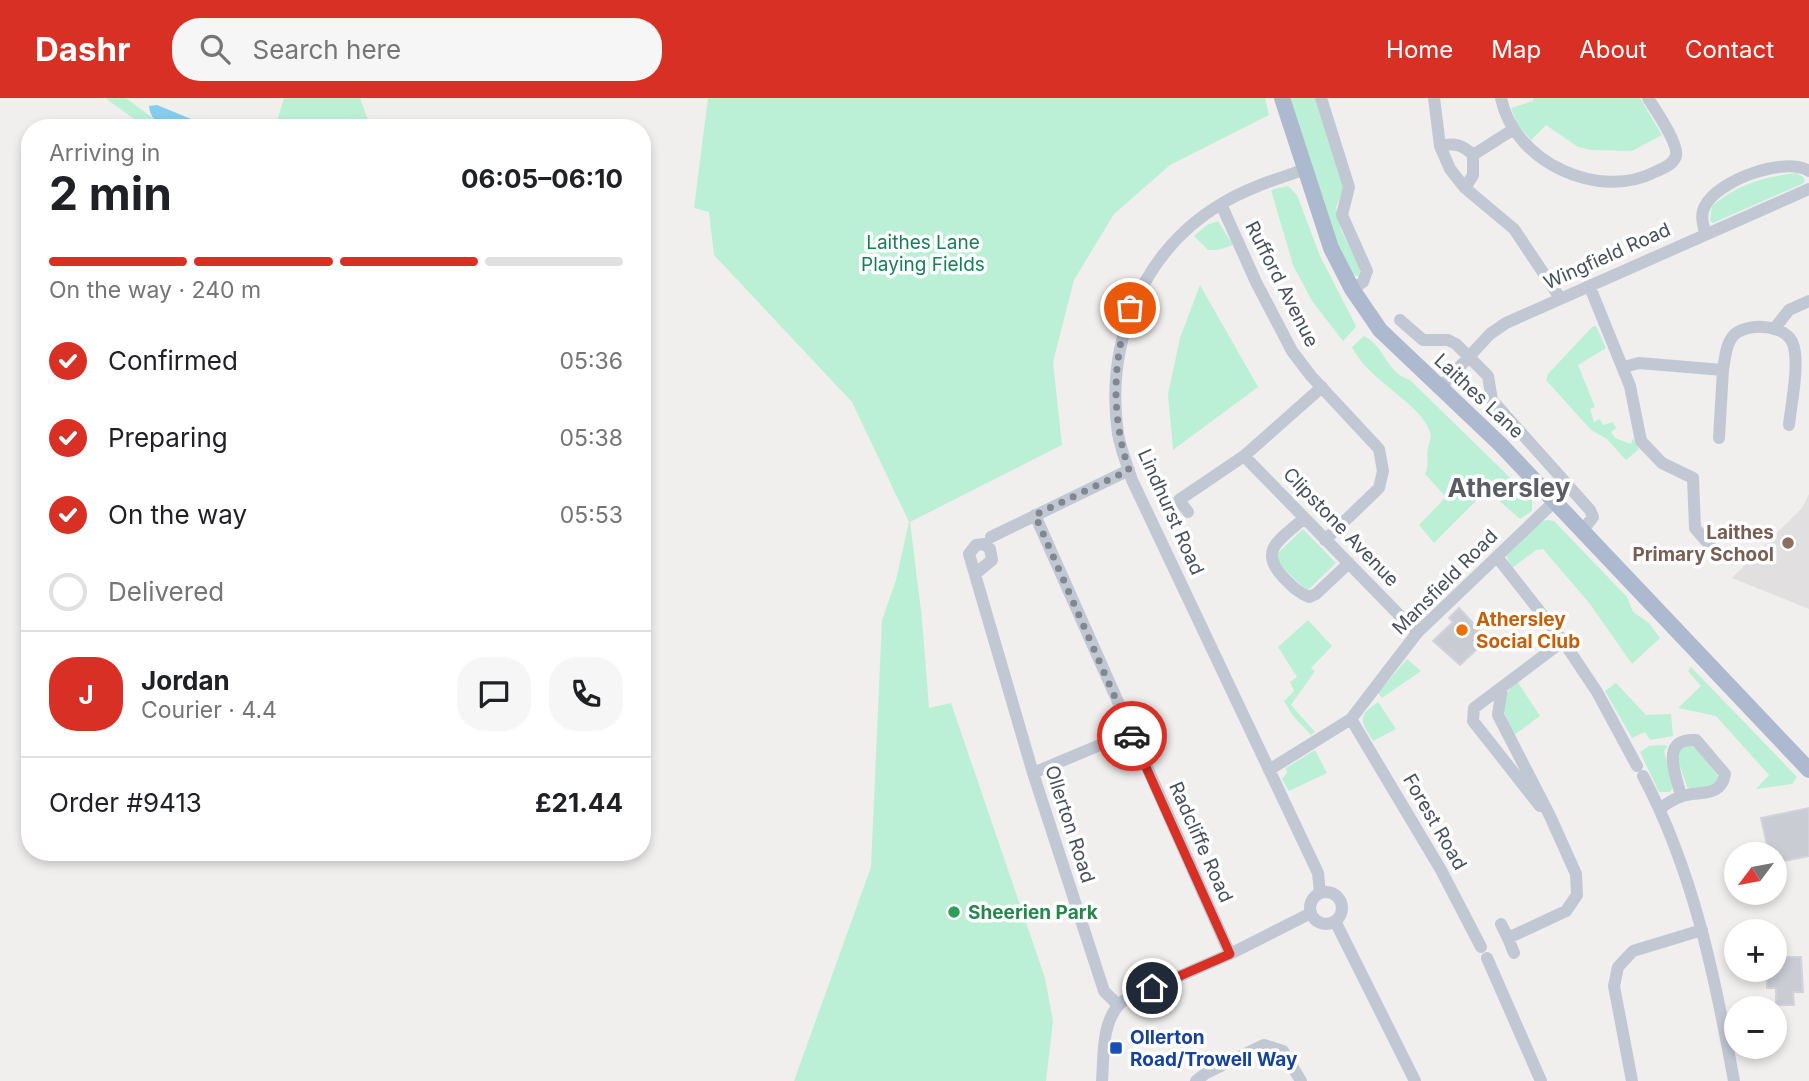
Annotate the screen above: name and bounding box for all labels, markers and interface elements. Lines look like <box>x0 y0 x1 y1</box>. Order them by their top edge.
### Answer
search box <box>172 18 662 81</box>
text: Dashr <box>35 29 130 69</box>
icon: search <box>196 30 234 68</box>
text: Search here <box>252 34 401 65</box>
text: Home <box>1386 35 1453 64</box>
text: Map <box>1491 35 1541 64</box>
text: About <box>1579 35 1647 64</box>
text: Contact <box>1685 35 1774 64</box>
text: Arriving in <box>49 139 160 167</box>
text: 06:05–06:10 <box>461 163 623 194</box>
text: 2 min <box>49 165 172 221</box>
street label: Rufford Avenue <box>1240 217 1324 351</box>
street label: Wingfield Road <box>1540 218 1674 294</box>
park label: Laithes Lane Playing Fields <box>861 231 985 276</box>
text: On the way · 240 m <box>49 276 261 304</box>
pin <box>1100 278 1160 338</box>
icon: bag <box>1111 289 1149 327</box>
icon: check <box>49 342 87 380</box>
text: Confirmed <box>108 345 238 376</box>
text: 05:36 <box>559 347 623 375</box>
street label: Laithes Lane <box>1430 349 1528 443</box>
icon: check <box>49 419 87 457</box>
text: Preparing <box>108 422 228 453</box>
text: 05:38 <box>559 424 623 452</box>
street label: Lindhurst Road <box>1133 446 1209 578</box>
street label: Clipstone Avenue <box>1278 463 1404 591</box>
district label: Athersley <box>1448 472 1571 503</box>
icon: check <box>49 496 87 534</box>
text: On the way <box>108 499 247 530</box>
text: 05:53 <box>560 501 623 529</box>
place label: Laithes Primary School <box>1632 521 1774 566</box>
street label: Mansfield Road <box>1388 525 1502 639</box>
marker: Laithes Primary School <box>1780 535 1796 551</box>
text: Delivered <box>108 576 224 607</box>
place label: Athersley Social Club <box>1476 608 1580 653</box>
marker: Athersley Social Club <box>1454 622 1470 638</box>
button: chat <box>457 657 531 731</box>
button: phone <box>549 657 623 731</box>
text: Jordan <box>141 665 230 696</box>
text: J <box>78 679 94 710</box>
text: Courier · 4.4 <box>141 696 277 724</box>
courier <box>1097 701 1167 771</box>
icon: car <box>1113 717 1151 755</box>
street label: Ollerton Road <box>1040 762 1100 886</box>
street label: Forest Road <box>1398 770 1472 874</box>
street label: Radcliffe Road <box>1164 778 1238 906</box>
text: Order #9413 <box>49 787 202 818</box>
text: £21.44 <box>535 787 623 818</box>
north arrow <box>1724 842 1787 905</box>
map controls <box>1724 842 1787 1059</box>
place label: Sheerien Park <box>968 901 1098 924</box>
marker: Sheerien Park <box>946 904 962 920</box>
button: + <box>1724 919 1787 982</box>
pin <box>1122 958 1182 1018</box>
icon: home <box>1133 969 1171 1007</box>
button: − <box>1724 996 1787 1059</box>
place label: Ollerton Road/Trowell Way <box>1130 1026 1298 1071</box>
marker: Ollerton Road/Trowell Way <box>1108 1040 1124 1056</box>

